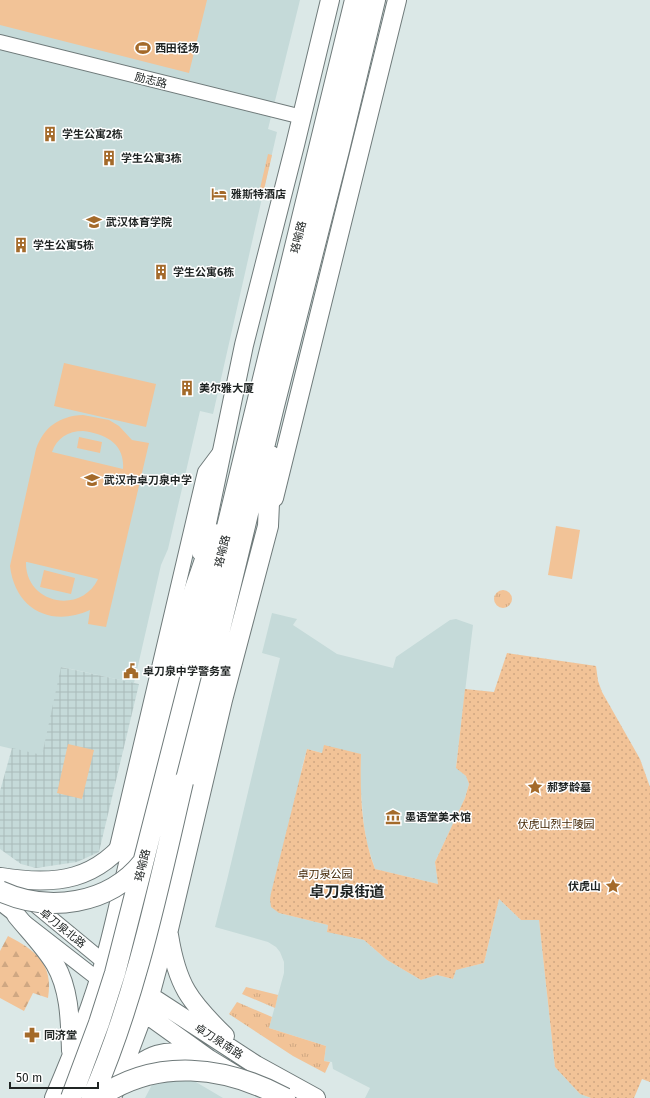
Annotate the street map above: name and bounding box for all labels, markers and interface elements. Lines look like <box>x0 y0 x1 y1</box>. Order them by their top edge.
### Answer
sports icon: 西田径场 <box>134 39 152 57</box>
place label: 西田径场 <box>155 42 199 55</box>
street label: 励志路 <box>133 70 168 91</box>
building icon: 学生公寓2栋 <box>41 125 59 143</box>
place label: 学生公寓2栋 <box>62 128 123 141</box>
building icon: 学生公寓3栋 <box>100 149 118 167</box>
place label: 学生公寓3栋 <box>121 152 182 165</box>
hotel icon: 雅斯特酒店 <box>210 185 228 203</box>
place label: 雅斯特酒店 <box>231 188 286 201</box>
school or university icon: 武汉体育学院 <box>85 213 103 231</box>
place label: 武汉体育学院 <box>106 216 172 229</box>
street label: 珞喻路 <box>288 220 309 255</box>
building icon: 学生公寓5栋 <box>12 236 30 254</box>
place label: 学生公寓5栋 <box>33 239 94 252</box>
building icon: 学生公寓6栋 <box>152 263 170 281</box>
place label: 学生公寓6栋 <box>173 266 234 279</box>
building icon: 美尔雅大厦 <box>178 379 196 397</box>
place label: 美尔雅大厦 <box>199 382 254 395</box>
school or university icon: 武汉市卓刀泉中学 <box>83 471 101 489</box>
place label: 武汉市卓刀泉中学 <box>104 474 192 487</box>
street label: 珞喻路 <box>212 534 233 569</box>
public building icon: 卓刀泉中学警务室 <box>122 662 140 680</box>
place label: 卓刀泉中学警务室 <box>143 665 231 678</box>
place icon: 郝梦龄墓 <box>526 778 544 796</box>
place label: 郝梦龄墓 <box>547 781 591 794</box>
museum icon: 墨语堂美术馆 <box>384 808 402 826</box>
place label: 墨语堂美术馆 <box>405 811 471 824</box>
park label: 伏虎山烈士陵园 <box>518 818 595 831</box>
street label: 珞喻路 <box>132 848 153 883</box>
park label: 卓刀泉公园 <box>298 868 353 881</box>
place icon: 伏虎山 <box>604 877 622 895</box>
place label: 伏虎山 <box>568 880 601 893</box>
district label: 卓刀泉街道 <box>309 883 385 901</box>
street label: 卓刀泉北路 <box>37 906 88 951</box>
street label: 卓刀泉南路 <box>192 1021 245 1062</box>
pharmacy icon: 同济堂 <box>23 1026 41 1044</box>
place label: 同济堂 <box>44 1029 77 1042</box>
scale bar <box>10 1064 98 1090</box>
text: 50 m <box>16 1071 42 1085</box>

